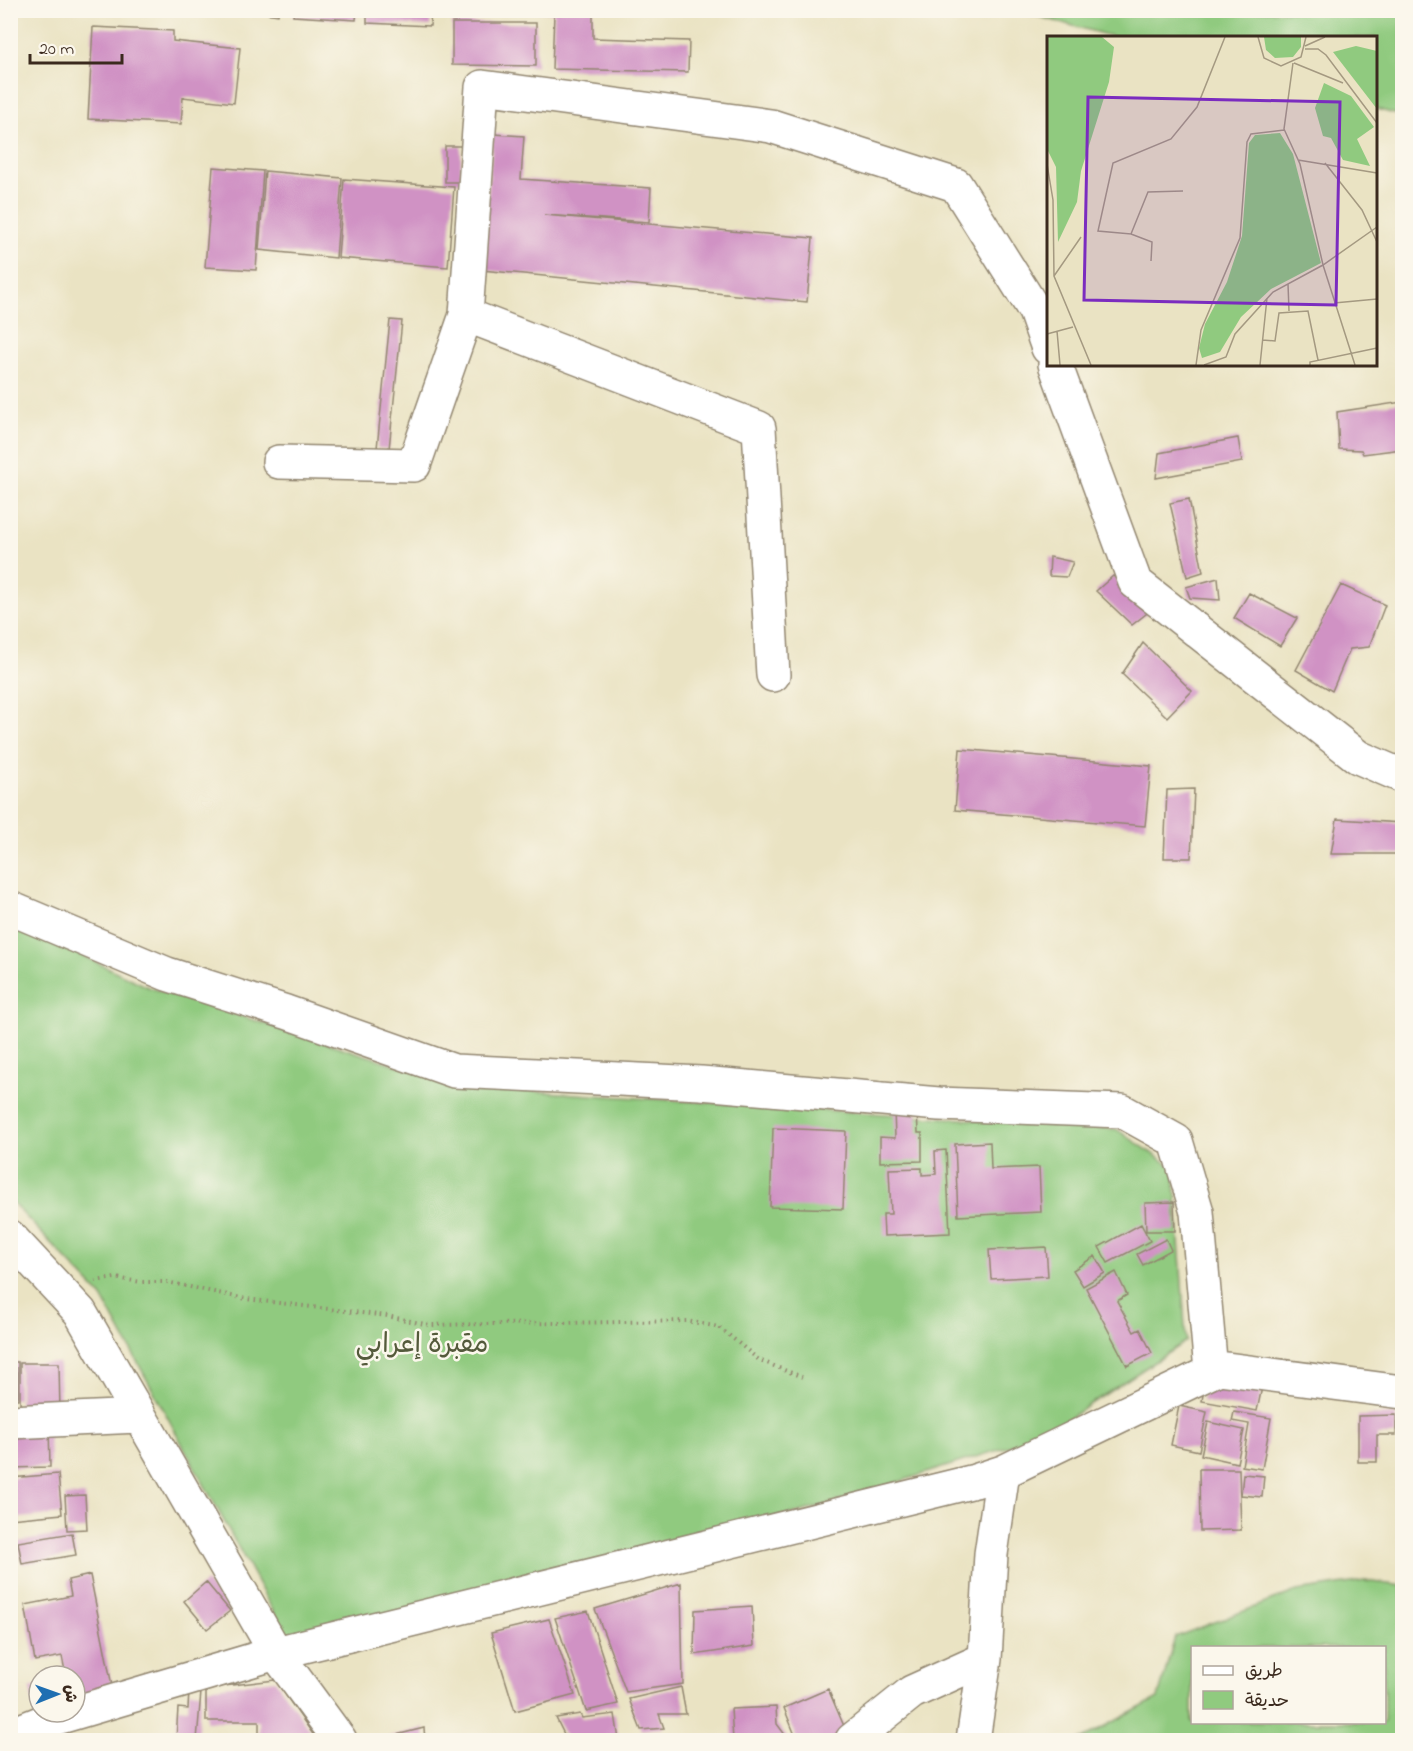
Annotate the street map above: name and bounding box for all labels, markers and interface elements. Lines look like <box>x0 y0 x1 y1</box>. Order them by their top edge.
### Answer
scale bar <box>30 27 122 65</box>
inset map <box>1047 36 1377 366</box>
text: 20 m <box>39 37 74 63</box>
park label: مقبرة إعرابي <box>356 1326 488 1366</box>
legend <box>1191 1646 1386 1724</box>
text: طريق <box>1245 1659 1283 1685</box>
north arrow <box>27 1664 87 1724</box>
text: ش <box>58 1685 82 1703</box>
text: حديقة <box>1245 1689 1289 1715</box>

